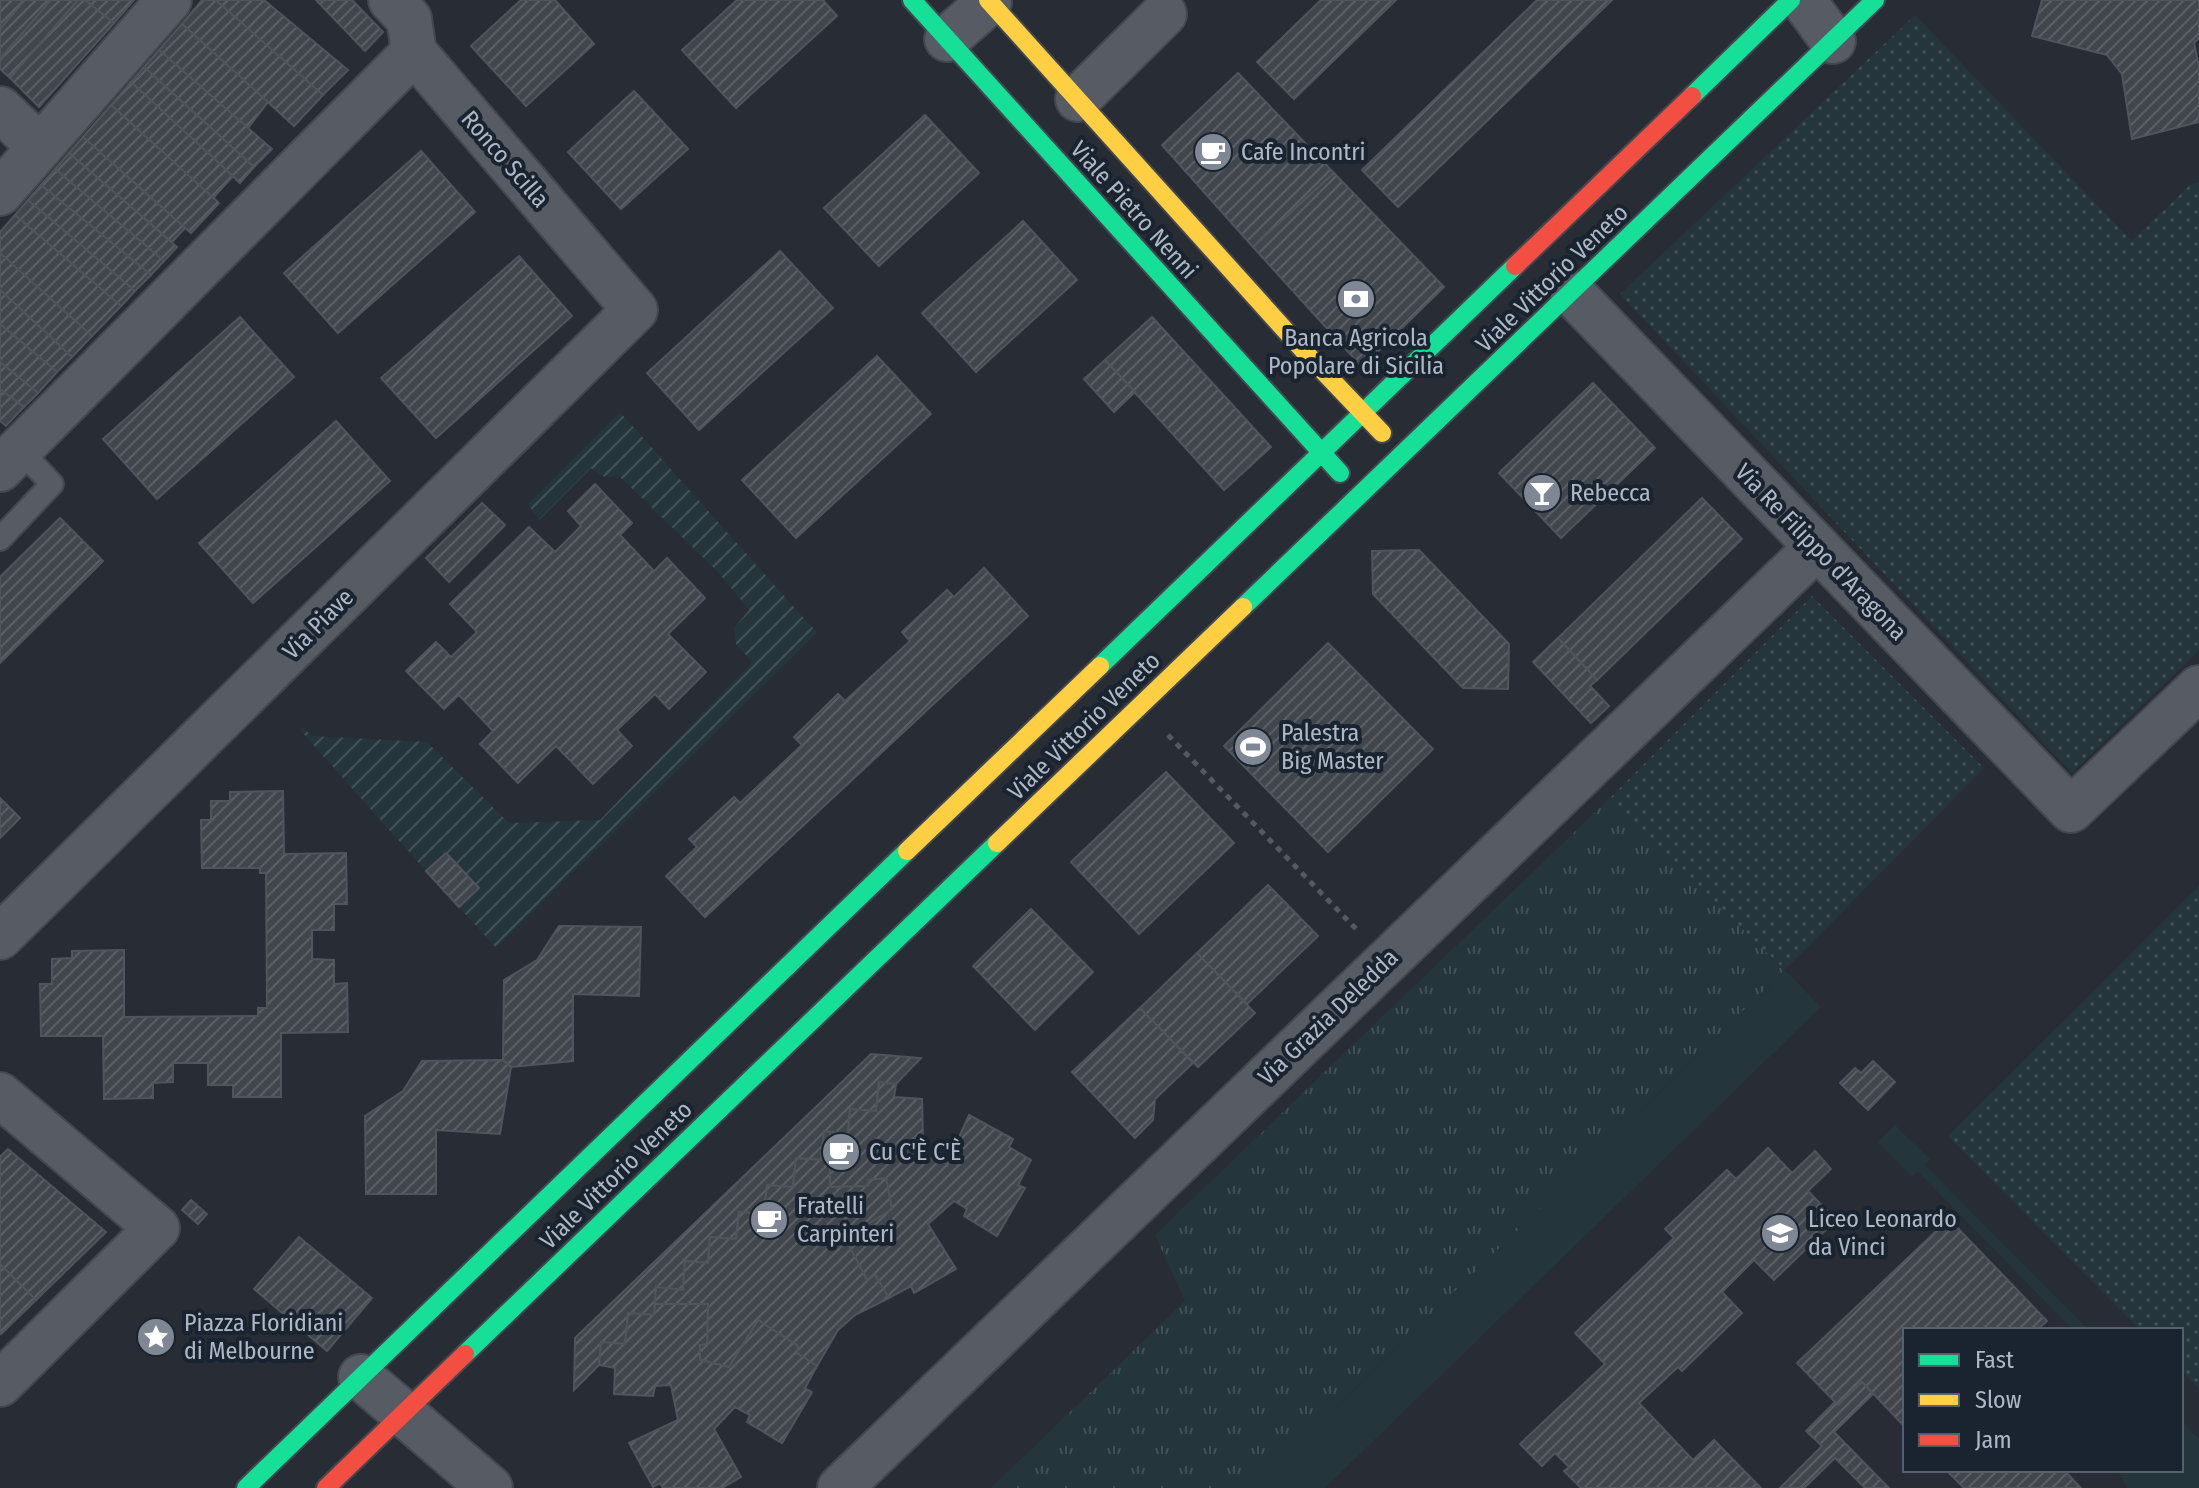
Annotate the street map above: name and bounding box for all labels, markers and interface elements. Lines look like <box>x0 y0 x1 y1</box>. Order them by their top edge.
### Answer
street label: Ronco Scilla <box>456 105 554 213</box>
cafe icon: Cafe Incontri <box>1192 131 1234 173</box>
street label: Viale Pietro Nenni <box>1065 135 1203 285</box>
place label: Cafe Incontri <box>1241 138 1366 166</box>
street label: Viale Vittorio Veneto <box>1470 198 1634 358</box>
bank icon: Banca Agricola Popolare di Sicilia <box>1335 278 1377 320</box>
place label: Banca Agricola Popolare di Sicilia <box>1268 324 1444 380</box>
street label: Via Re Filippo d'Aragona <box>1729 458 1913 646</box>
bar icon: Rebecca <box>1521 472 1563 514</box>
place label: Rebecca <box>1570 479 1651 507</box>
street label: Via Piave <box>277 583 359 665</box>
street label: Viale Vittorio Veneto <box>1002 646 1166 806</box>
place label: Palestra Big Master <box>1281 719 1384 775</box>
sports icon: Palestra Big Master <box>1232 726 1274 768</box>
street label: Via Grazia Deledda <box>1252 943 1404 1091</box>
street label: Viale Vittorio Veneto <box>534 1095 698 1255</box>
cafe icon: Cu C'È C'È <box>820 1131 862 1173</box>
place label: Cu C'È C'È <box>869 1137 961 1166</box>
place label: Fratelli Carpinteri <box>797 1192 894 1248</box>
cafe icon: Fratelli Carpinteri <box>748 1199 790 1241</box>
place label: Liceo Leonardo da Vinci <box>1808 1205 1957 1261</box>
school or university icon: Liceo Leonardo da Vinci <box>1759 1212 1801 1254</box>
place label: Piazza Floridiani di Melbourne <box>184 1309 343 1365</box>
place icon: Piazza Floridiani di Melbourne <box>135 1316 177 1358</box>
legend <box>1903 1328 2183 1472</box>
text: Fast <box>1975 1346 2014 1374</box>
text: Slow <box>1975 1386 2022 1414</box>
text: Jam <box>1975 1426 2012 1454</box>

